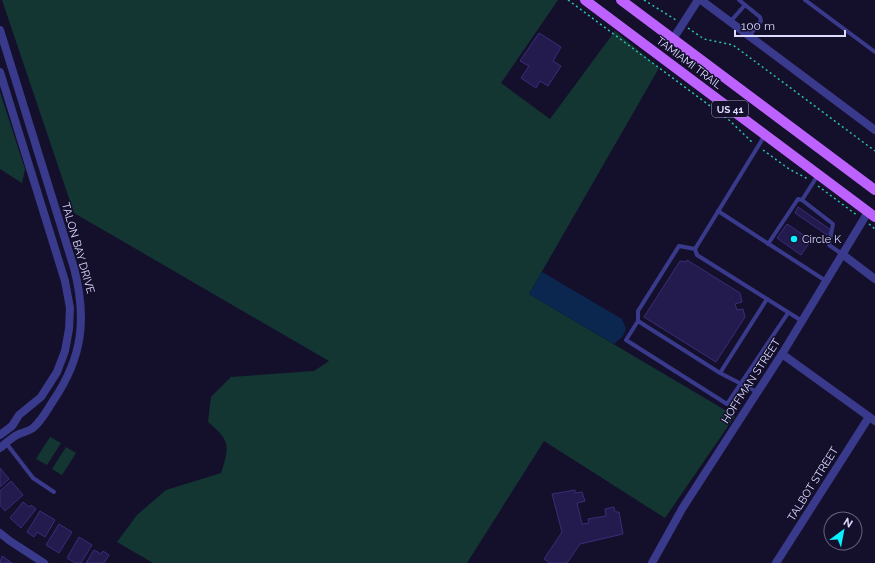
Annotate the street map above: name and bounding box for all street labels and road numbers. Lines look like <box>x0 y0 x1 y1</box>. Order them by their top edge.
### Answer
street label: TAMIAMI TRAIL <box>654 34 725 92</box>
road number: US 41 <box>712 101 748 117</box>
street label: TALON BAY DRIVE <box>59 201 97 295</box>
street label: HOFFMAN STREET <box>719 336 783 426</box>
street label: TALBOT STREET <box>785 444 841 523</box>

